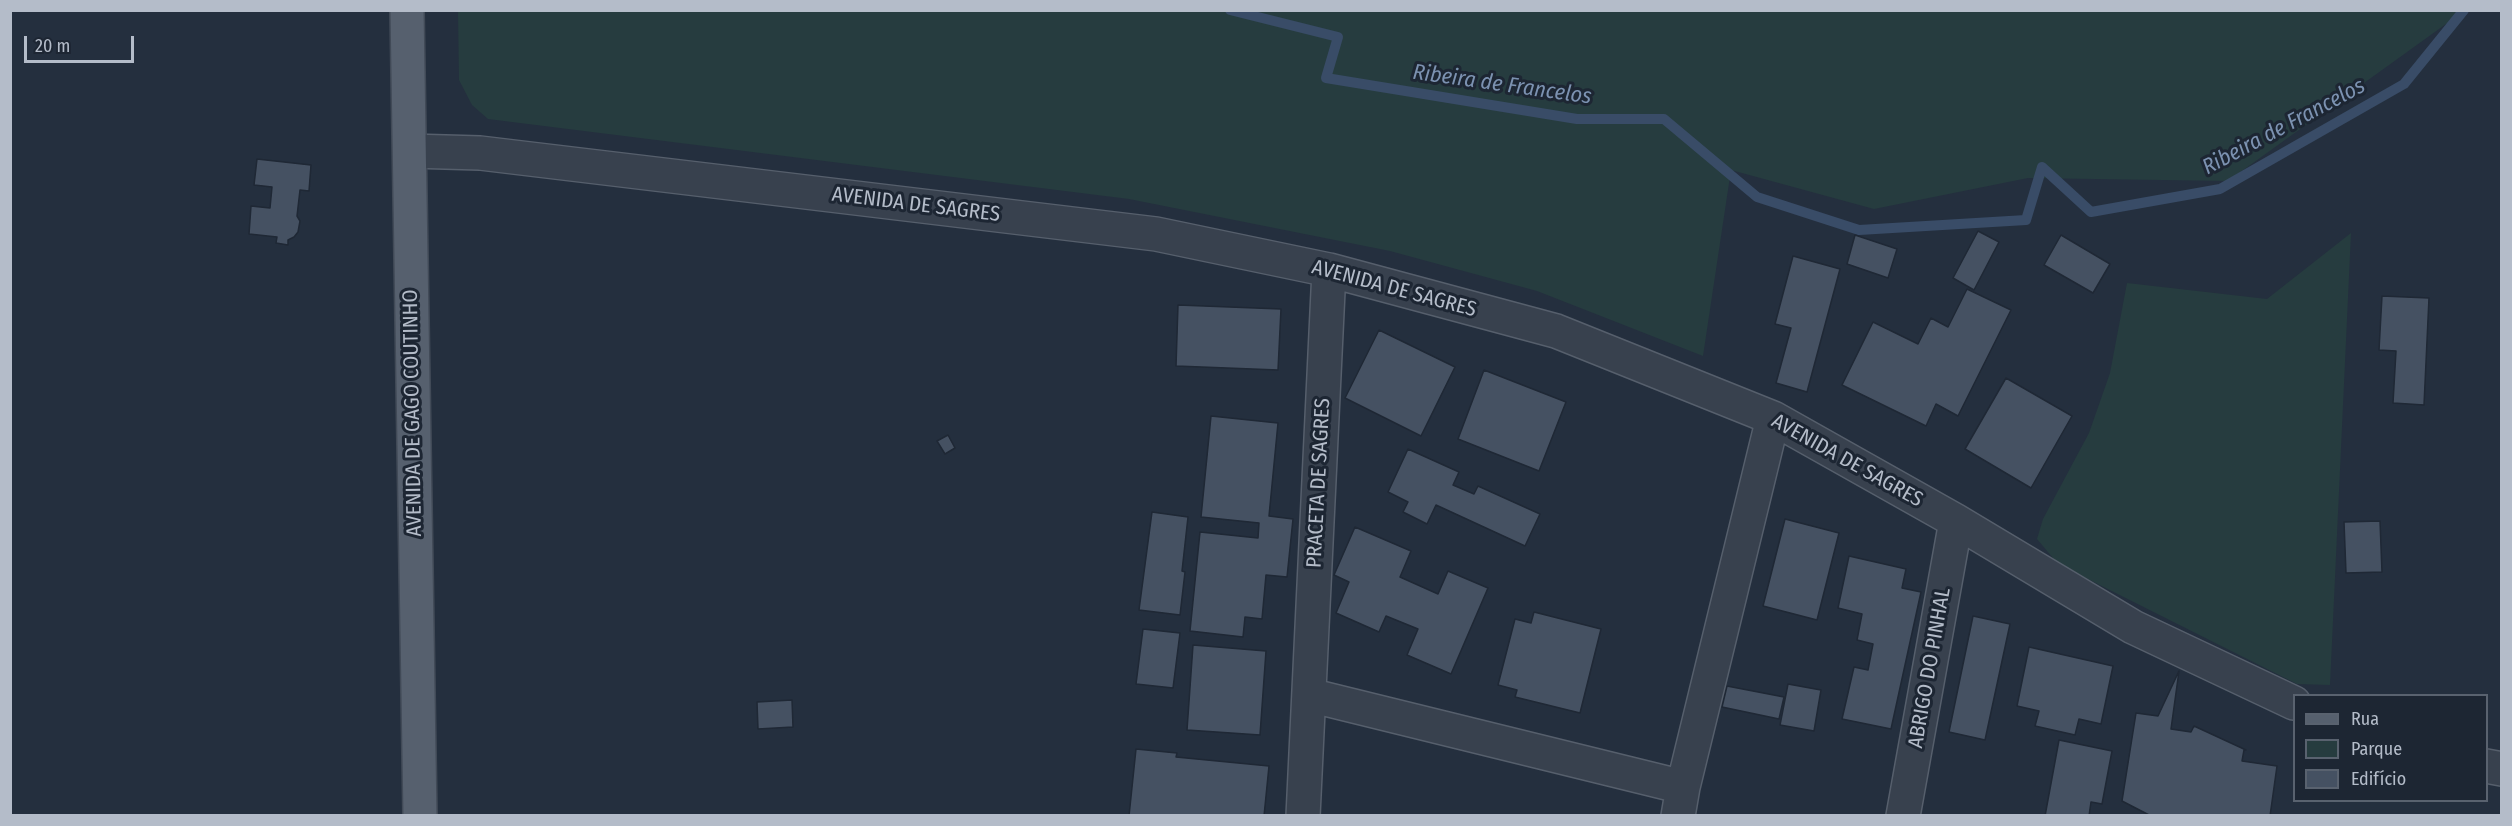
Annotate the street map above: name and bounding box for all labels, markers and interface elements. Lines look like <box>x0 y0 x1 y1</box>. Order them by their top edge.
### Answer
scale bar <box>27 24 136 62</box>
text: 20 m <box>35 35 70 57</box>
water label: Ribeira de Francelos <box>1411 59 1593 111</box>
water label: Ribeira de Francelos <box>2198 73 2370 181</box>
street label: AVENIDA DE SAGRES <box>831 182 1001 228</box>
street label: AVENIDA DE SAGRES <box>1309 255 1479 323</box>
street label: AVENIDA DE GAGO COUTINHO <box>398 289 428 537</box>
street label: PRACETA DE SAGRES <box>1302 397 1336 569</box>
street label: AVENIDA DE SAGRES <box>1767 409 1927 513</box>
street label: ABRIGO DO PINHAL <box>1904 586 1956 750</box>
legend <box>2293 694 2488 802</box>
text: Rua <box>2351 708 2379 730</box>
text: Parque <box>2351 738 2402 760</box>
text: Edifício <box>2351 768 2406 790</box>

